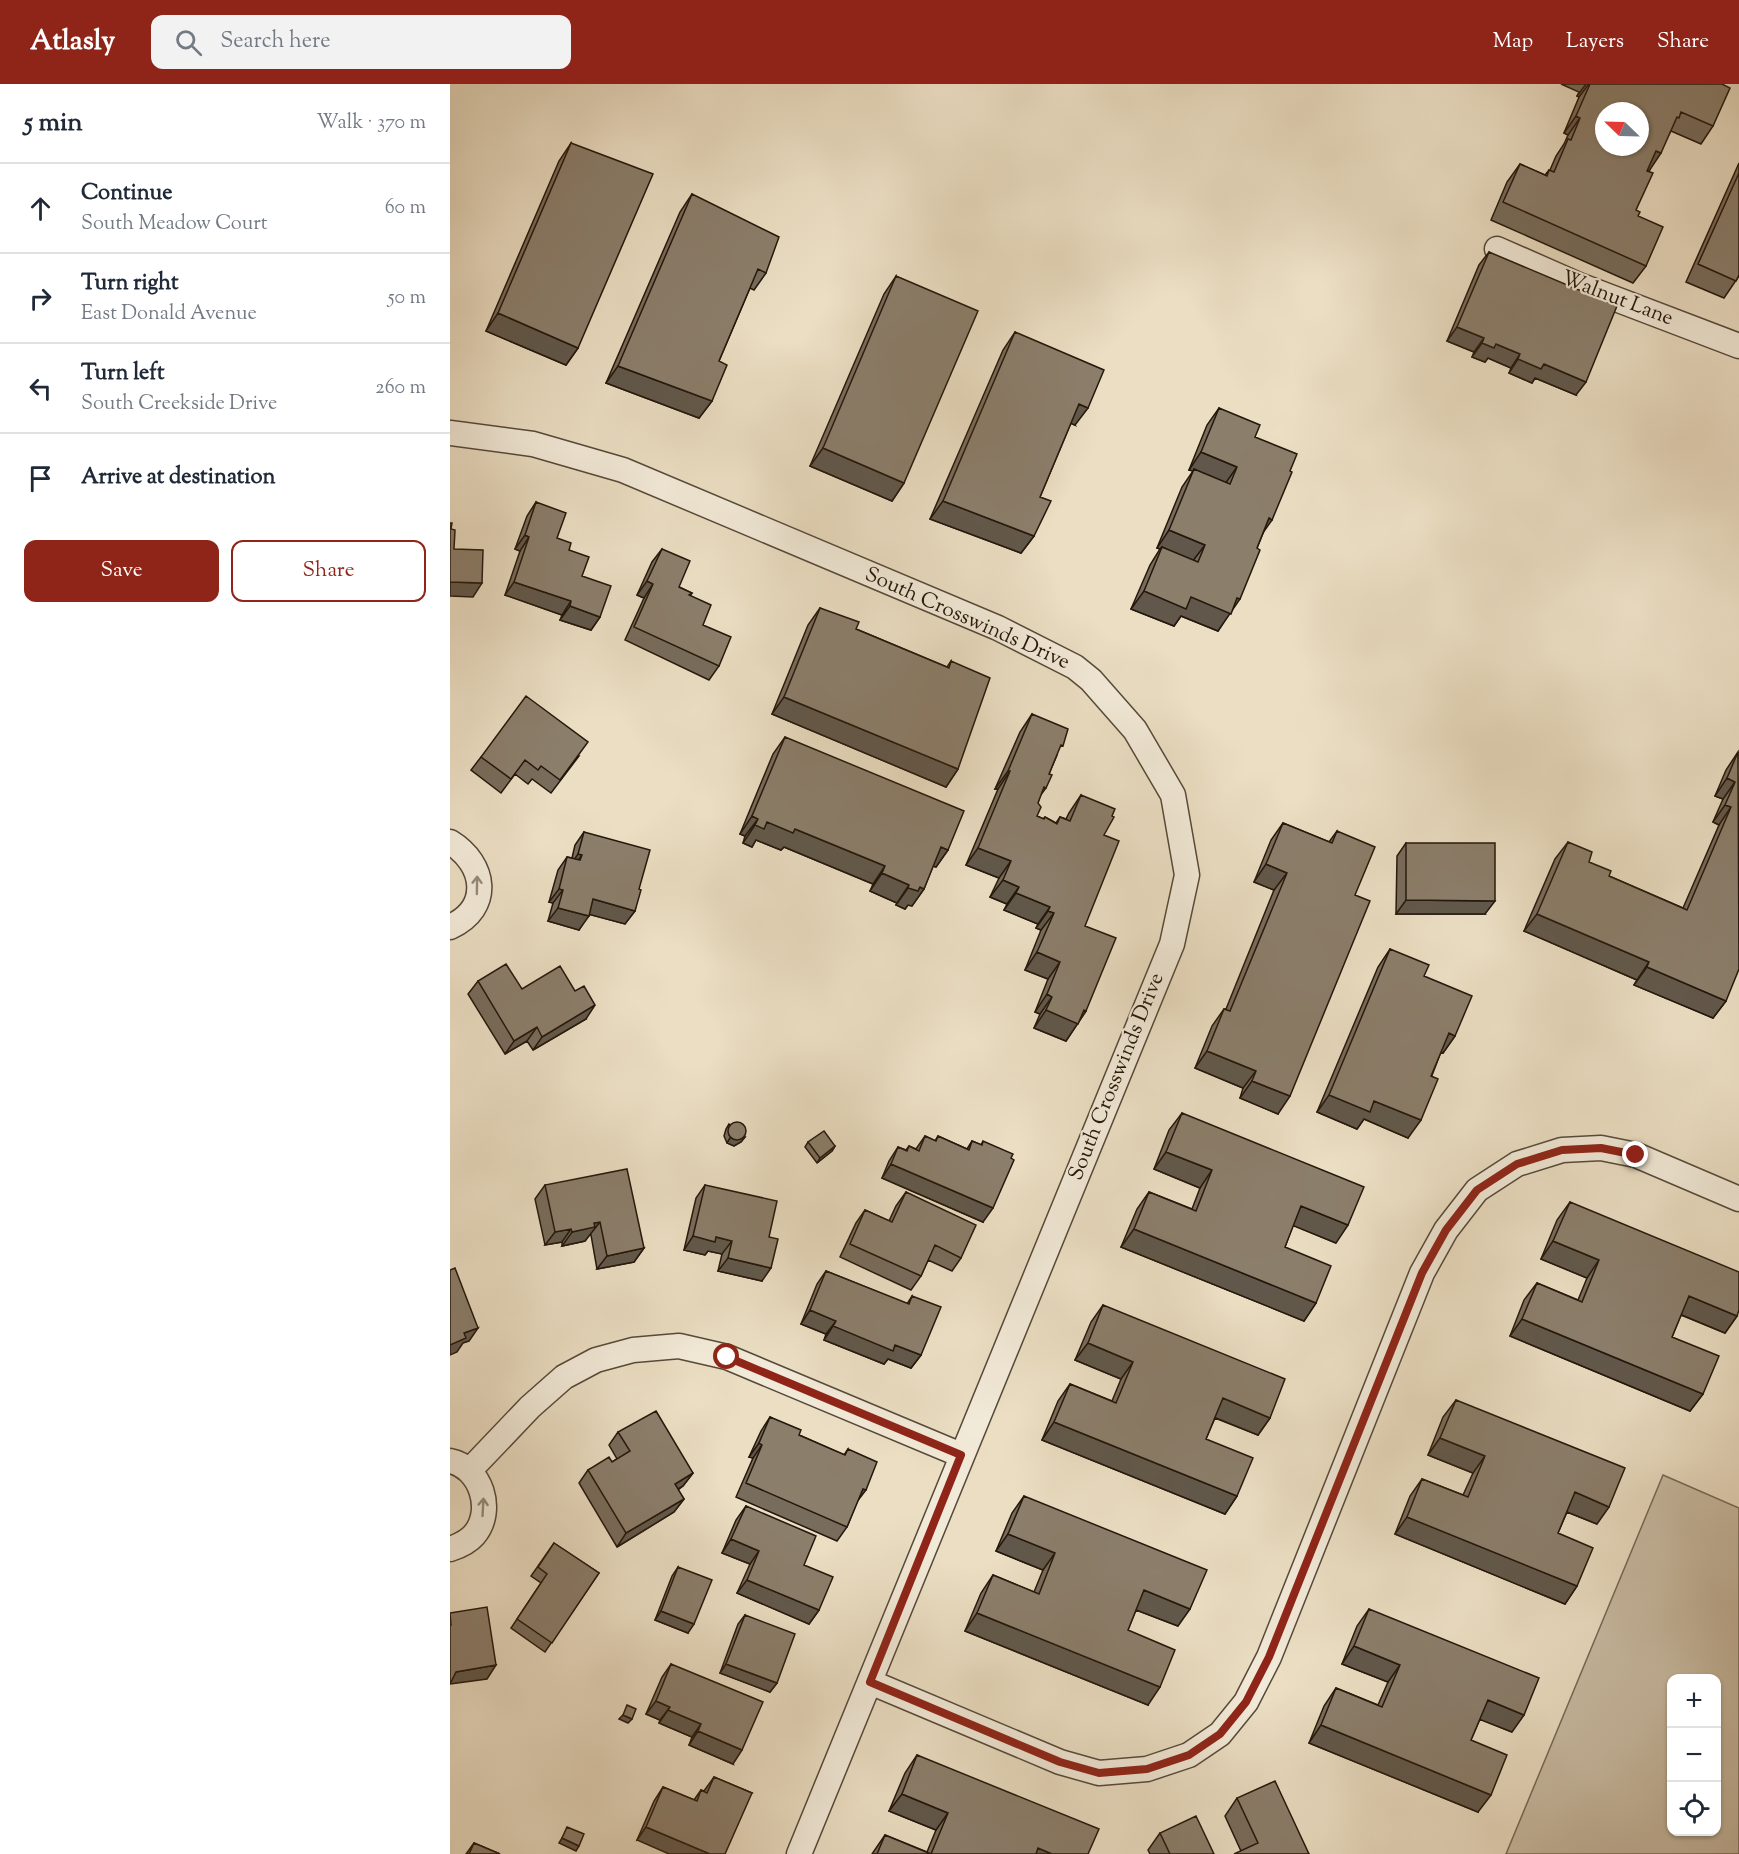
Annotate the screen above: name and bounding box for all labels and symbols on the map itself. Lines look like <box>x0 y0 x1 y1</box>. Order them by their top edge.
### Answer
north arrow <box>1595 102 1649 156</box>
street label: Walnut Lane <box>1557 264 1677 334</box>
street label: South Crosswinds Drive <box>860 560 1074 678</box>
one-way arrow <box>471 876 483 895</box>
street label: South Crosswinds Drive <box>1062 969 1172 1185</box>
route end <box>1622 1141 1648 1167</box>
route start <box>713 1343 739 1369</box>
one-way arrow <box>477 1498 488 1518</box>

